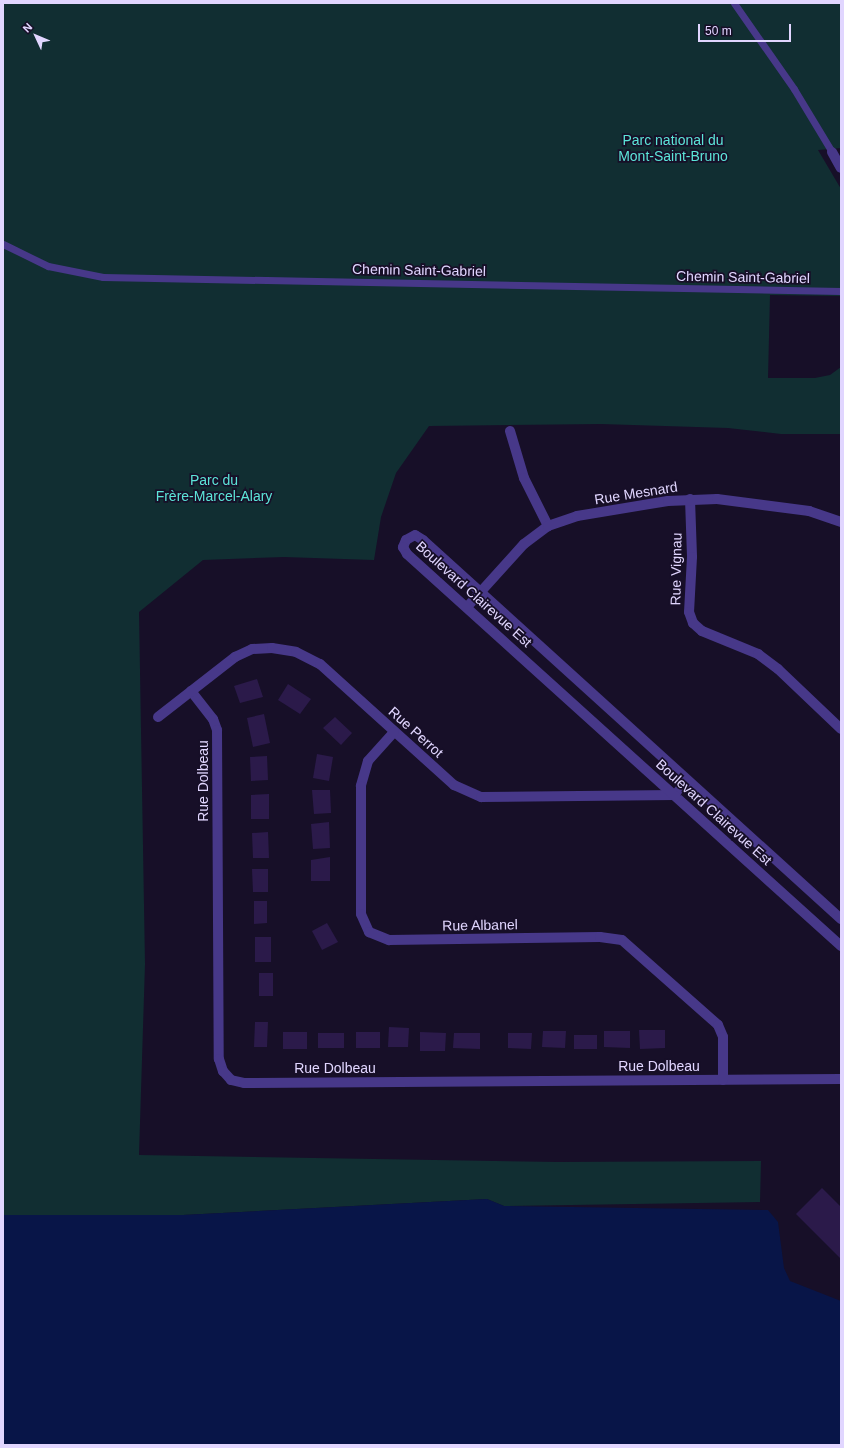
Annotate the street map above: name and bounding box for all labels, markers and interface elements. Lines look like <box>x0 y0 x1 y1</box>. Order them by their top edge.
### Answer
north arrow <box>16 16 56 56</box>
scale bar <box>700 16 793 42</box>
text: N <box>20 21 34 35</box>
text: 50 m <box>705 24 732 38</box>
park label: Parc national du Mont-Saint-Bruno <box>618 132 728 164</box>
street label: Chemin Saint-Gabriel <box>352 260 486 280</box>
street label: Chemin Saint-Gabriel <box>676 267 810 287</box>
park label: Parc du Frère-Marcel-Alary <box>156 472 272 504</box>
street label: Rue Mesnard <box>593 478 679 508</box>
street label: Rue Vignau <box>667 532 685 606</box>
street label: Boulevard Clairevue Est <box>413 538 535 650</box>
street label: Rue Perrot <box>385 703 447 761</box>
street label: Rue Dolbeau <box>195 740 211 822</box>
street label: Boulevard Clairevue Est <box>653 756 775 868</box>
street label: Rue Albanel <box>442 916 518 934</box>
street label: Rue Dolbeau <box>618 1058 700 1074</box>
street label: Rue Dolbeau <box>294 1060 376 1076</box>

